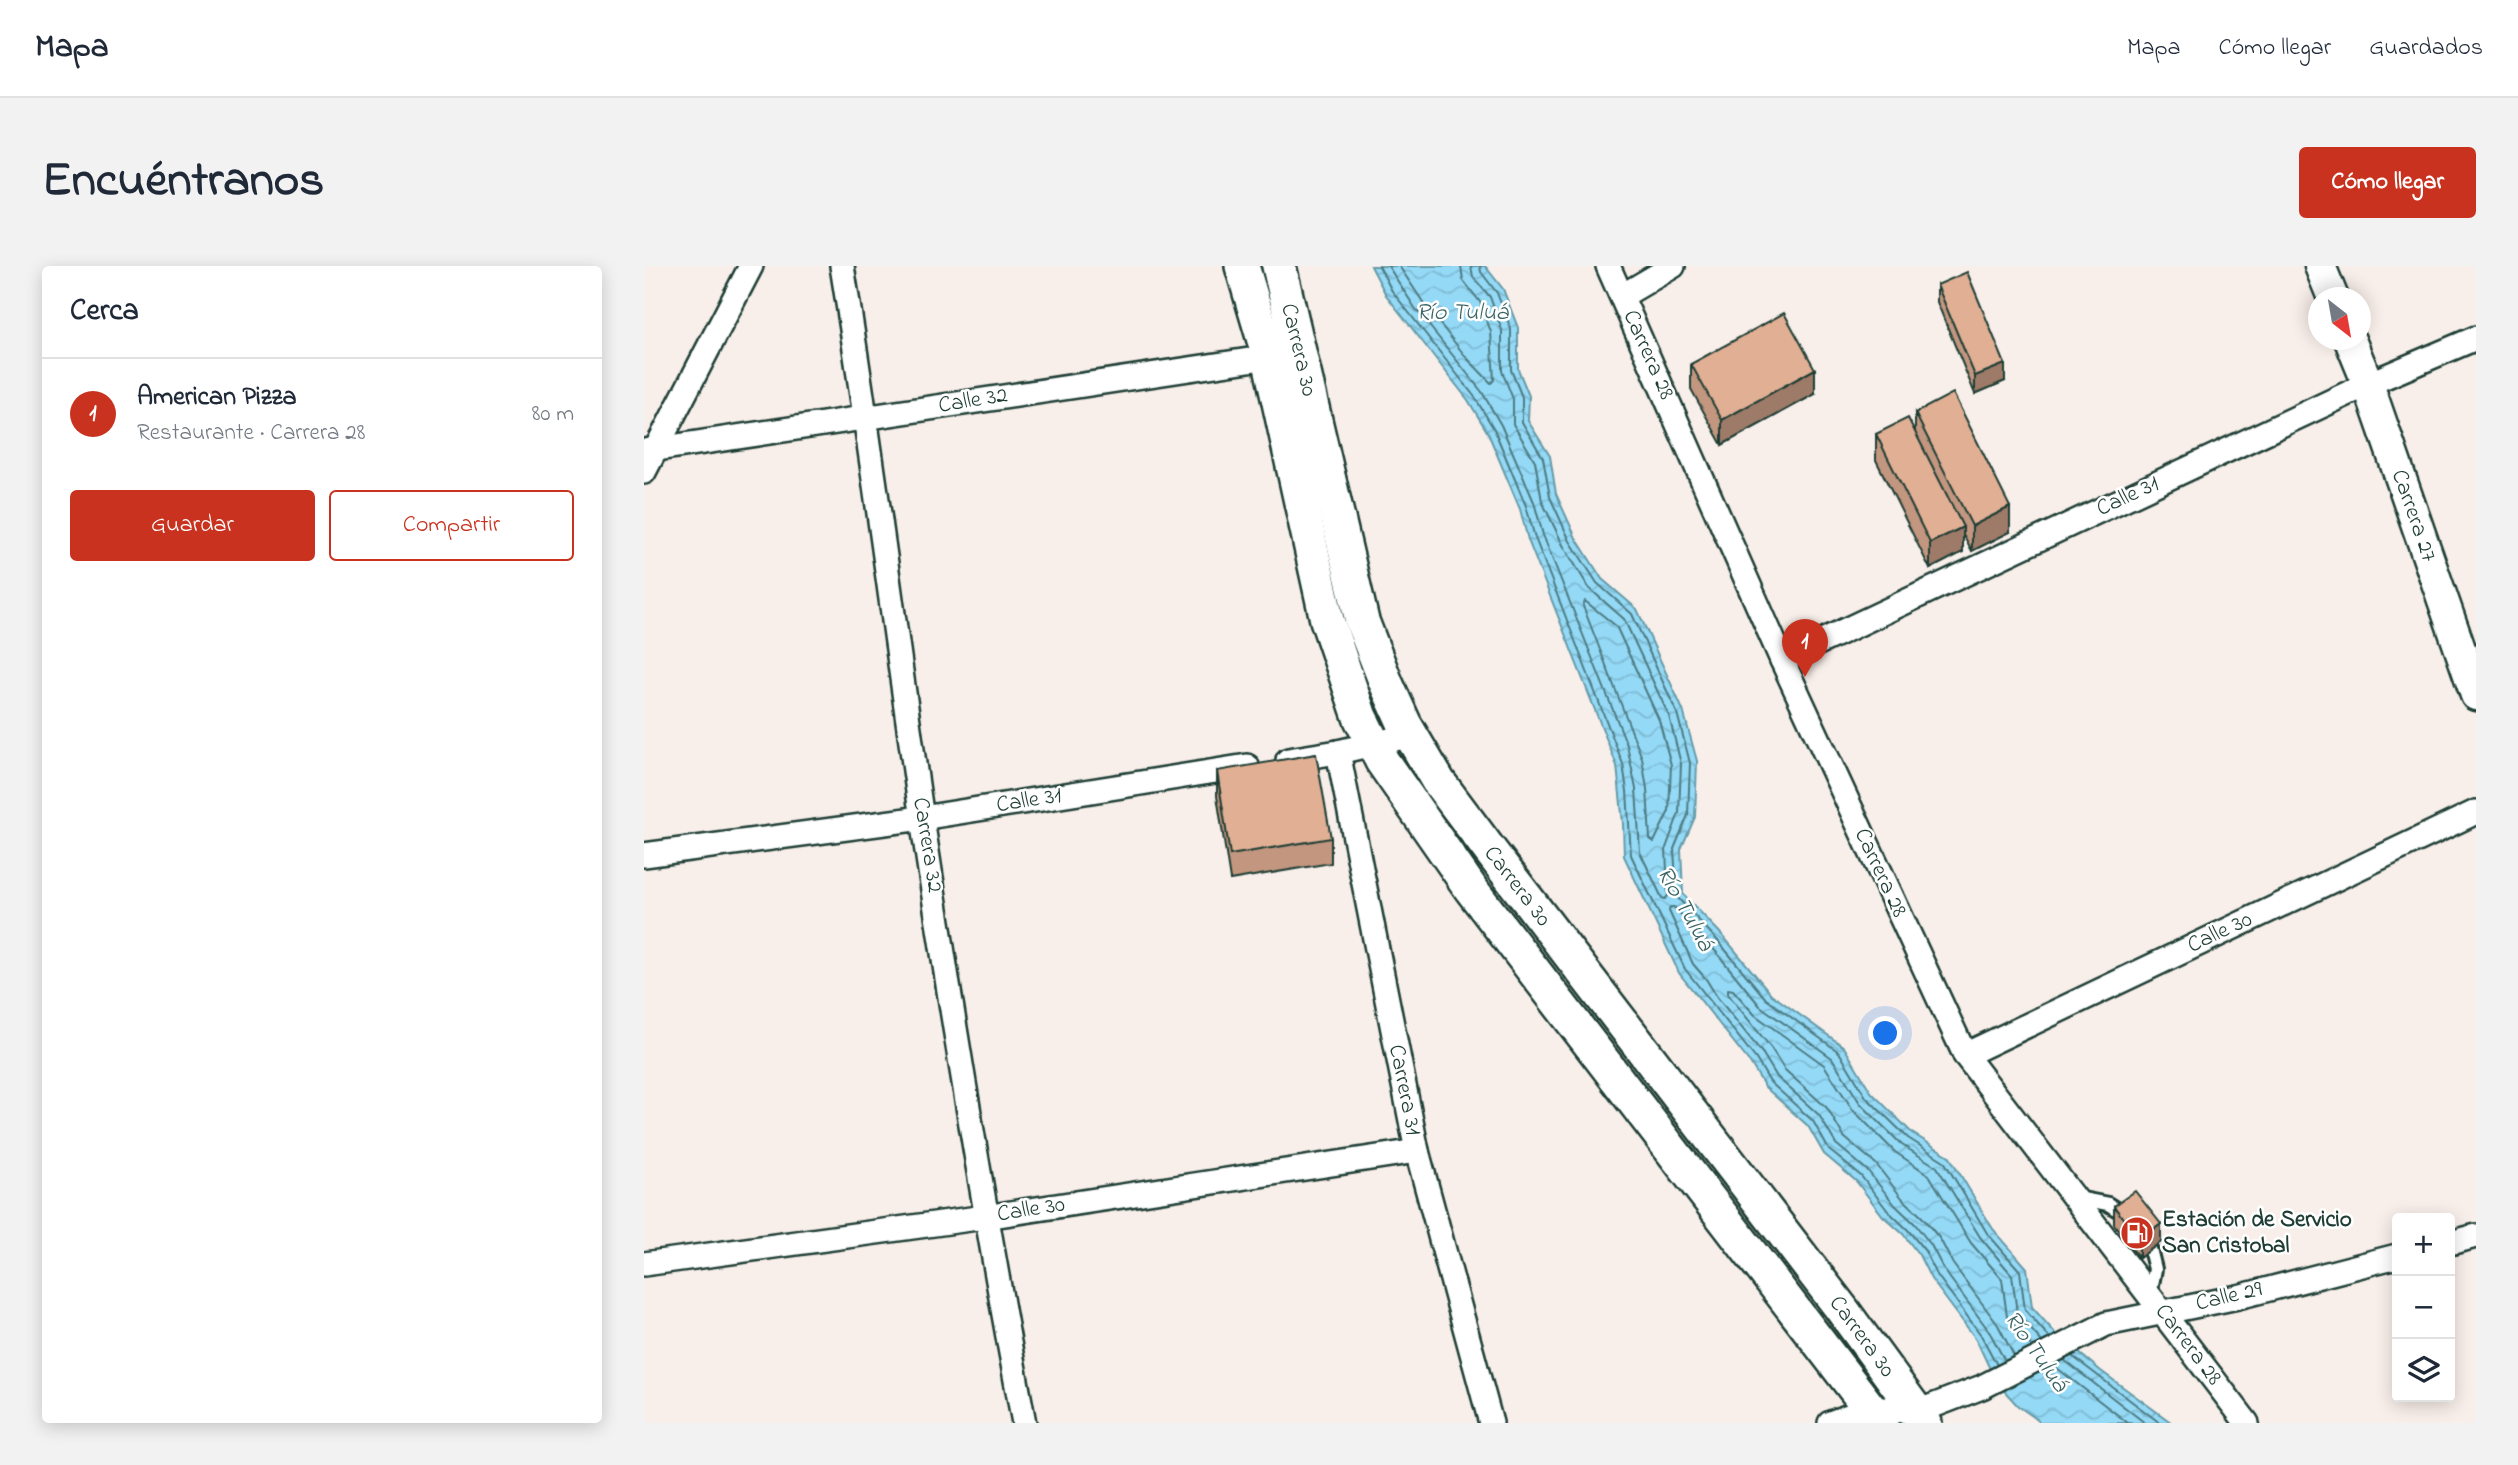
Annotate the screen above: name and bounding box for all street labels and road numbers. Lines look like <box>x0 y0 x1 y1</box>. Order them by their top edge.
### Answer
street label: Carrera 30 <box>1272 300 1325 400</box>
street label: Carrera 28 <box>1614 305 1682 405</box>
street label: Calle 32 <box>936 379 1010 423</box>
street label: Carrera 27 <box>2382 465 2445 567</box>
street label: Calle 31 <box>2091 468 2165 526</box>
street label: Calle 31 <box>994 780 1064 822</box>
street label: Carrera 32 <box>903 795 951 895</box>
street label: Carrera 28 <box>1845 823 1915 923</box>
street label: Carrera 30 <box>1476 839 1559 934</box>
street label: Calle 30 <box>2182 904 2258 962</box>
street label: Carrera 31 <box>1379 1042 1429 1138</box>
street label: Calle 30 <box>995 1188 1067 1232</box>
street label: Calle 29 <box>2193 1273 2266 1321</box>
street label: Carrera 30 <box>1821 1289 1903 1384</box>
street label: Carrera 28 <box>2146 1297 2230 1393</box>

